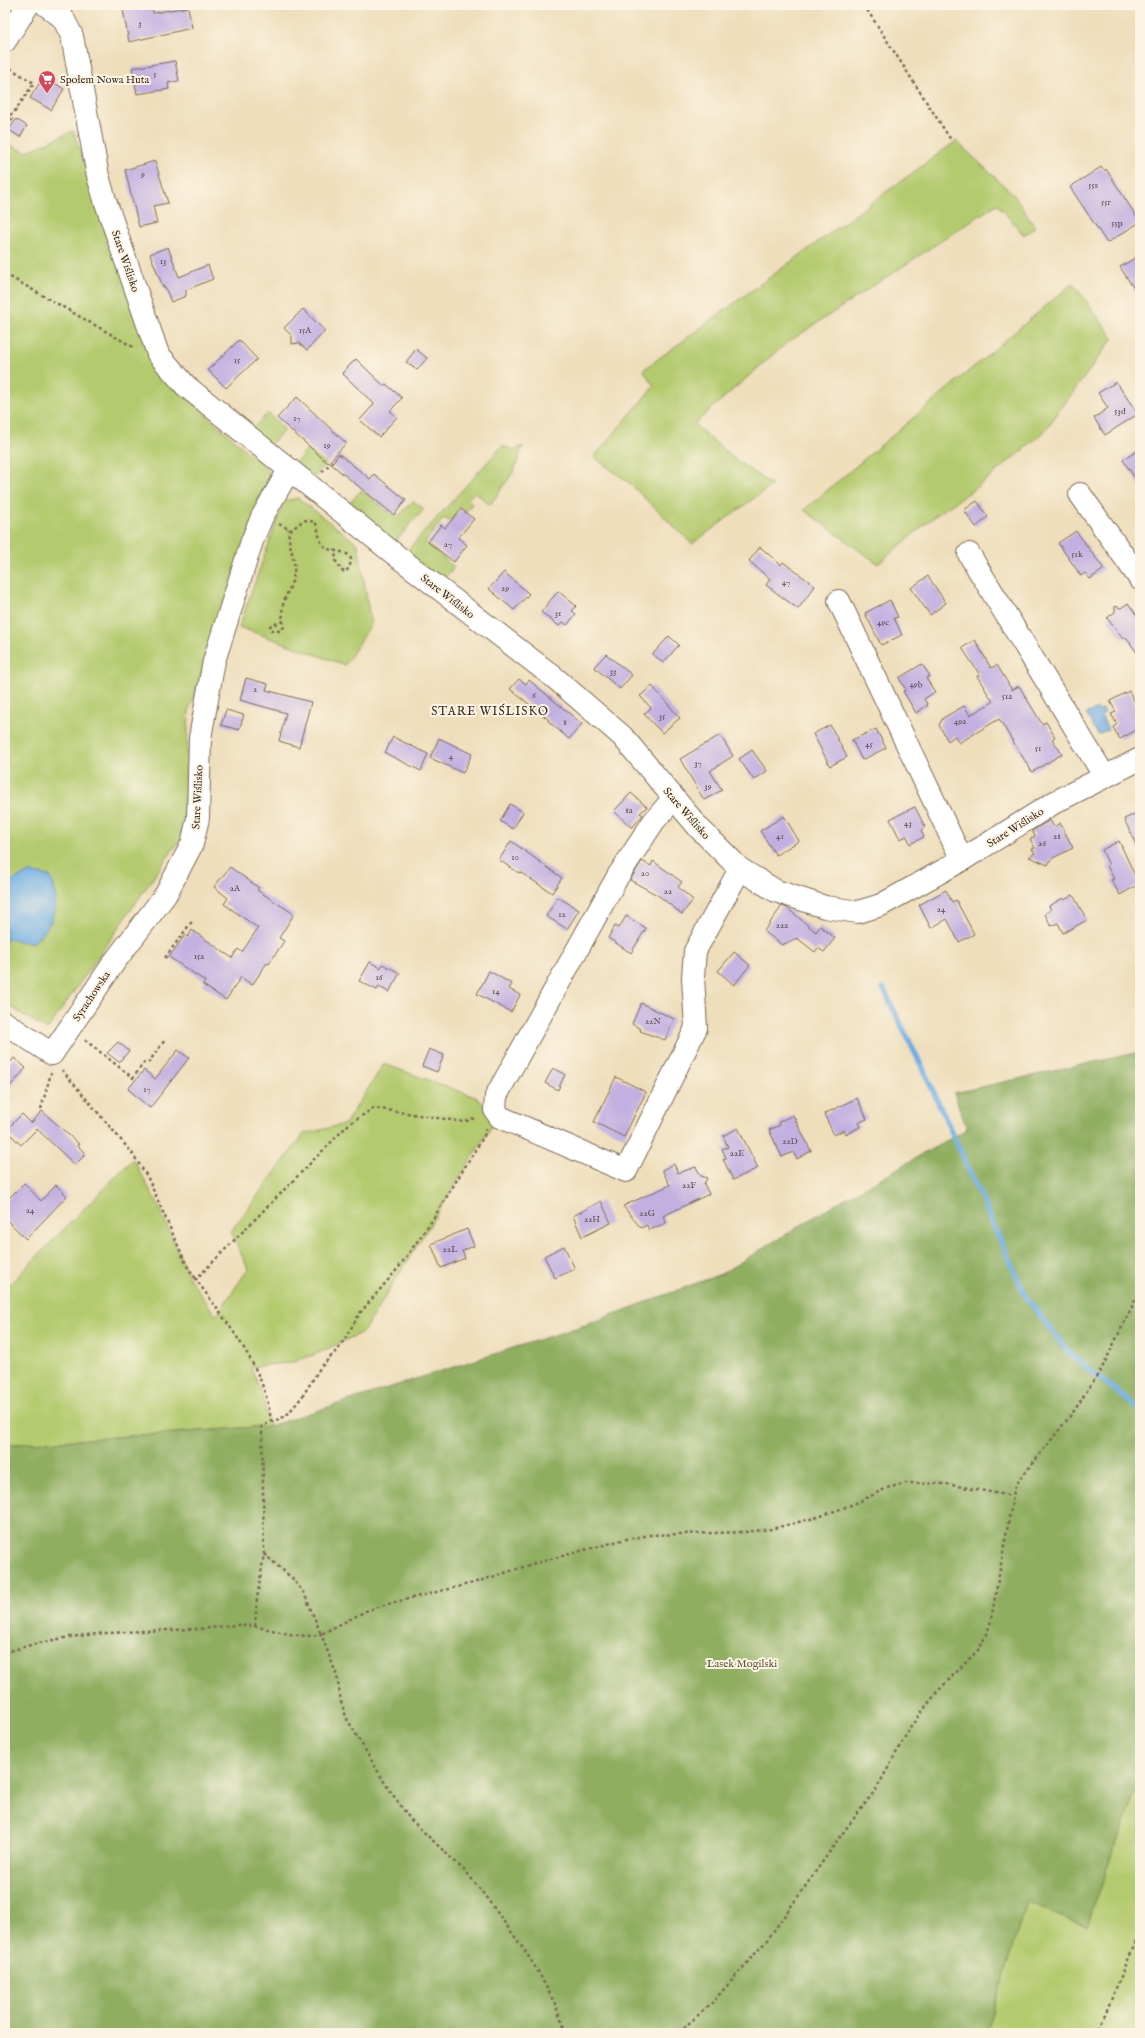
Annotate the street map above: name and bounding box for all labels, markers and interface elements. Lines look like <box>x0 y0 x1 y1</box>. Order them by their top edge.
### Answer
house number: 3 <box>138 18 142 29</box>
supermarket icon: Społem Nowa Huta <box>37 69 57 94</box>
house number: 5 <box>153 69 157 80</box>
place label: Społem Nowa Huta <box>60 73 150 87</box>
house number: 9 <box>140 169 145 180</box>
house number: 55s <box>1088 180 1098 191</box>
house number: 55r <box>1101 197 1112 208</box>
house number: 55p <box>1111 218 1123 229</box>
street label: Stare Wiślisko <box>108 229 142 294</box>
house number: 13 <box>160 256 166 267</box>
house number: 15A <box>299 325 312 336</box>
house number: 15 <box>234 355 241 366</box>
house number: 53d <box>1114 406 1126 417</box>
house number: 17 <box>293 413 301 424</box>
house number: 19 <box>323 440 331 451</box>
house number: 27 <box>444 539 452 550</box>
house number: 51k <box>1071 549 1083 560</box>
street label: Stare Wiślisko <box>418 571 477 622</box>
house number: 47 <box>782 577 790 588</box>
house number: 29 <box>501 583 509 594</box>
house number: 31 <box>555 608 561 619</box>
house number: 49c <box>877 617 889 628</box>
house number: 33 <box>610 666 616 677</box>
house number: 49b <box>909 679 923 690</box>
house number: 2 <box>253 684 257 695</box>
house number: 6 <box>532 690 536 701</box>
house number: 51a <box>1002 691 1012 702</box>
district label: STARE WIŚLISKO <box>431 703 549 719</box>
house number: 35 <box>659 711 666 722</box>
house number: 49a <box>954 716 966 727</box>
house number: 8 <box>563 717 567 728</box>
house number: 45 <box>865 739 874 750</box>
house number: 51 <box>1035 743 1041 754</box>
house number: 4 <box>449 751 454 762</box>
house number: 37 <box>694 758 702 769</box>
street label: Stare Wiślisko <box>189 764 207 830</box>
house number: 39 <box>704 781 712 792</box>
street label: Stare Wiślisko <box>660 785 713 843</box>
house number: 8a <box>625 805 633 816</box>
street label: Stare Wiślisko <box>984 805 1047 851</box>
house number: 43 <box>904 818 912 829</box>
house number: 41 <box>776 831 784 842</box>
house number: 28 <box>1053 831 1061 842</box>
house number: 26 <box>1038 838 1046 849</box>
house number: 10 <box>511 852 519 863</box>
house number: 20 <box>641 868 649 879</box>
house number: 2A <box>230 883 241 894</box>
house number: 22 <box>664 886 672 897</box>
house number: 24 <box>937 904 946 915</box>
house number: 12 <box>558 909 566 920</box>
house number: 22a <box>776 920 788 931</box>
house number: 15a <box>194 951 204 962</box>
street label: Syrachowska <box>70 968 114 1024</box>
house number: 16 <box>375 972 383 983</box>
house number: 14 <box>492 986 500 997</box>
house number: 22N <box>645 1016 661 1027</box>
house number: 17 <box>143 1084 151 1095</box>
house number: 22D <box>782 1136 798 1147</box>
house number: 22E <box>730 1148 744 1159</box>
house number: 22F <box>682 1180 696 1191</box>
house number: 24 <box>26 1205 35 1216</box>
house number: 22G <box>639 1208 656 1219</box>
house number: 22H <box>584 1214 600 1225</box>
house number: 22L <box>443 1244 458 1255</box>
park label: Lasek Mogilski <box>707 1657 777 1671</box>

